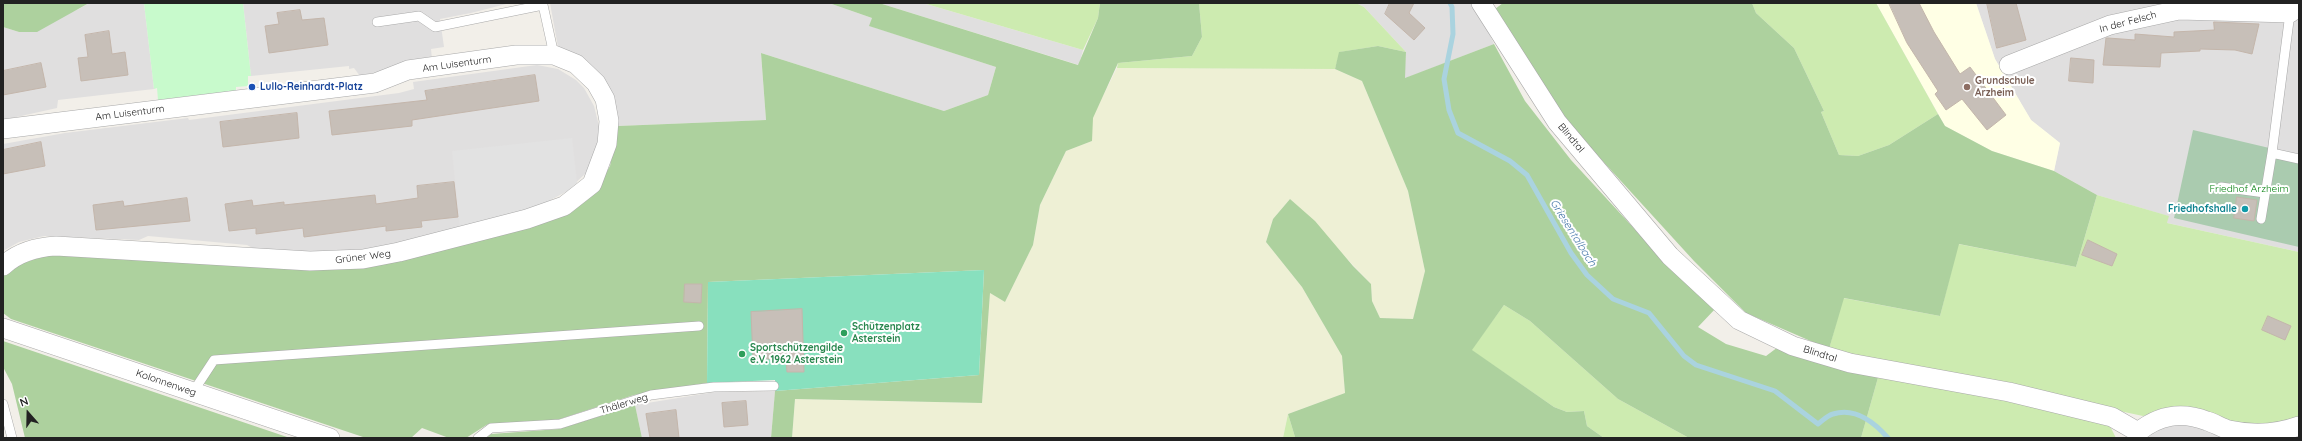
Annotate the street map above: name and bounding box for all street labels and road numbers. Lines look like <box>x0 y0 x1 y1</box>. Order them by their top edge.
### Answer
street label: In der Felsch <box>2098 9 2158 35</box>
street label: Am Luisenturm <box>422 53 492 75</box>
street label: Am Luisenturm <box>95 103 165 123</box>
street label: Blindtal <box>1555 121 1587 155</box>
street label: Grüner Weg <box>335 248 391 266</box>
street label: Blindtal <box>1802 343 1838 365</box>
street label: Kolonnenweg <box>134 367 198 399</box>
street label: Thälerweg <box>599 391 649 417</box>

